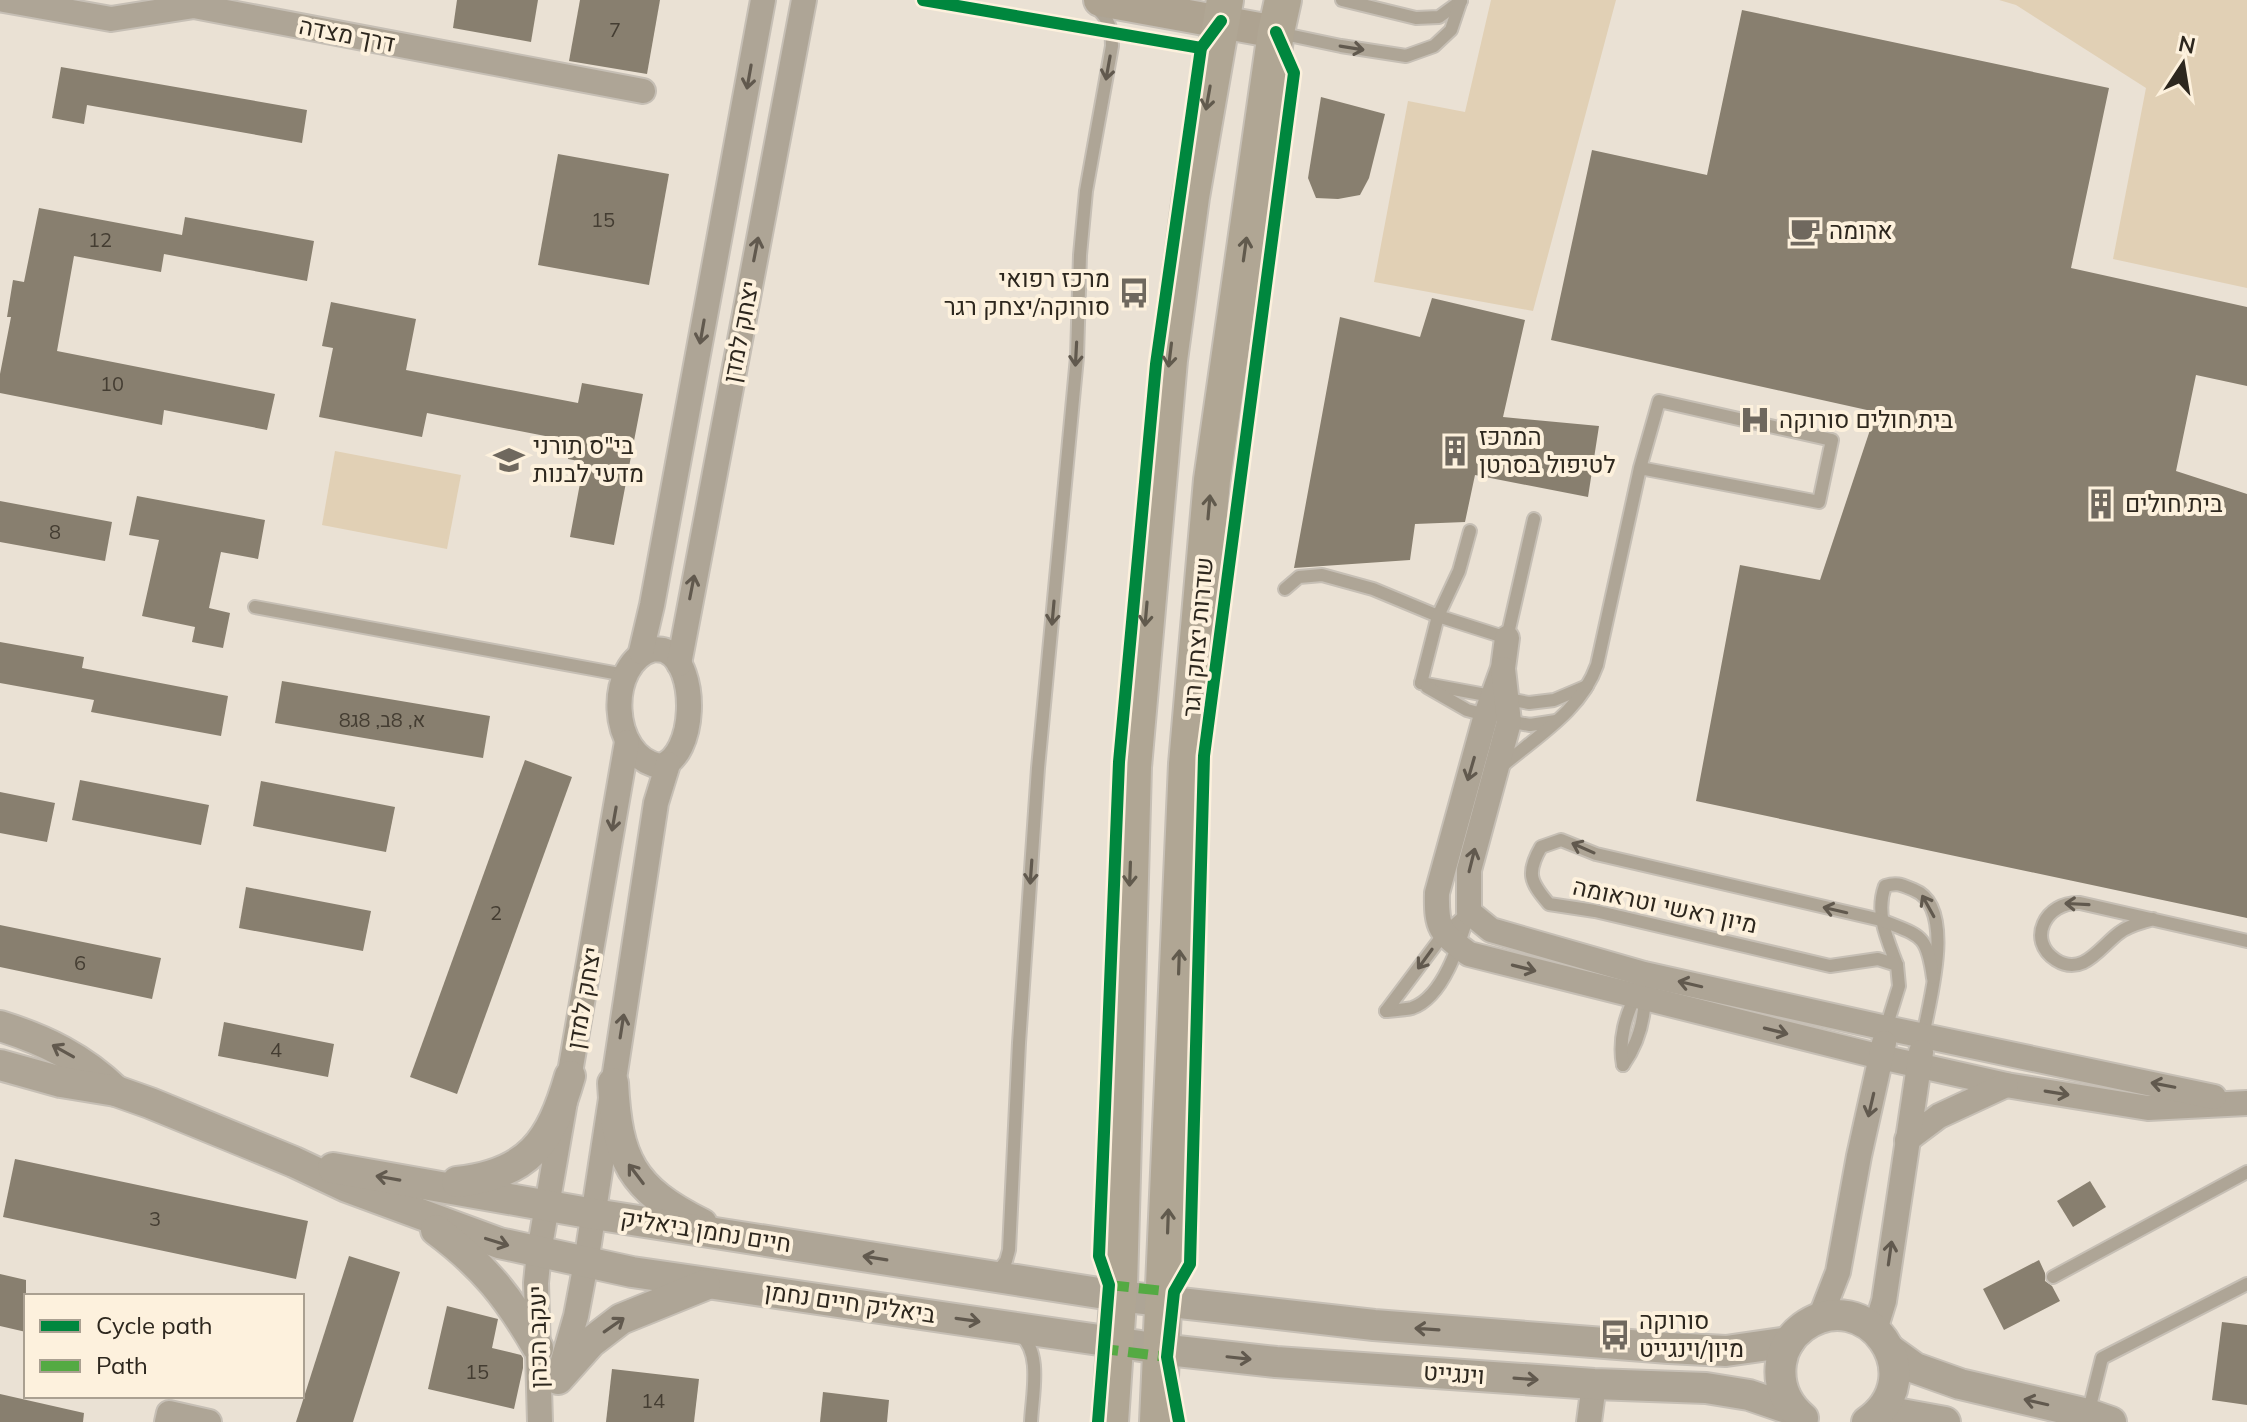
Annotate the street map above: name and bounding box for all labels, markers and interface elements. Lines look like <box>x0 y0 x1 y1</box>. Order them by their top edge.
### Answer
street label: דרך מצדה <box>297 10 398 58</box>
house number: 7 <box>609 17 621 42</box>
north arrow <box>2143 24 2223 104</box>
text: N <box>2176 29 2198 60</box>
one-way arrow <box>1339 41 1364 56</box>
one-way arrow <box>1099 55 1114 80</box>
one-way arrow <box>741 63 756 89</box>
one-way arrow <box>1200 85 1215 110</box>
house number: 15 <box>591 207 615 232</box>
cafe icon: ארומה <box>1788 214 1822 248</box>
place label: ארומה <box>1829 215 1893 245</box>
house number: 12 <box>88 227 112 252</box>
one-way arrow <box>750 237 765 263</box>
one-way arrow <box>1238 237 1253 262</box>
place label: מרכז רפואי סורוקה/יצחק רגר <box>944 263 1110 321</box>
bus stop icon: מרכז רפואי סורוקה/יצחק רגר <box>1117 276 1151 310</box>
street label: יצחק למדן <box>715 278 765 385</box>
one-way arrow <box>694 319 709 345</box>
one-way arrow <box>1069 340 1084 367</box>
one-way arrow <box>1162 341 1177 368</box>
house number: 10 <box>100 371 124 396</box>
hospital icon: בית חולים סורוקה <box>1738 403 1772 437</box>
place label: בית חולים סורוקה <box>1779 404 1953 434</box>
place label: המרכז לטיפול בסרטן <box>1479 421 1616 479</box>
place label: בי"ס תורני מדעי לבנות <box>533 430 644 488</box>
building icon: המרכז לטיפול בסרטן <box>1438 434 1472 468</box>
school or university icon: בי"ס תורני מדעי לבנות <box>492 443 526 477</box>
building icon: בית חולים <box>2084 487 2118 521</box>
place label: בית חולים <box>2125 488 2223 518</box>
one-way arrow <box>1202 494 1217 521</box>
house number: 8 <box>49 519 61 544</box>
street label: שדרות יצחק רגר <box>1175 556 1219 718</box>
one-way arrow <box>686 575 701 601</box>
one-way arrow <box>1045 599 1060 625</box>
one-way arrow <box>1139 600 1154 627</box>
house number: 8א, 8ב, 8ג <box>339 707 425 732</box>
one-way arrow <box>1463 756 1477 781</box>
one-way arrow <box>606 806 621 832</box>
one-way arrow <box>1571 840 1596 855</box>
one-way arrow <box>1466 847 1481 873</box>
one-way arrow <box>1023 858 1038 885</box>
one-way arrow <box>1123 860 1138 887</box>
street label: מיון ראשי וטראומה <box>1570 871 1760 939</box>
one-way arrow <box>1920 895 1936 918</box>
one-way arrow <box>2064 897 2091 912</box>
house number: 2 <box>490 900 502 925</box>
one-way arrow <box>1823 901 1849 916</box>
street label: יצחק למדן <box>559 944 607 1051</box>
one-way arrow <box>1417 948 1433 970</box>
one-way arrow <box>1171 949 1186 976</box>
house number: 6 <box>74 950 86 975</box>
one-way arrow <box>1510 961 1536 976</box>
one-way arrow <box>1678 976 1704 991</box>
one-way arrow <box>615 1014 630 1039</box>
one-way arrow <box>1762 1024 1788 1039</box>
house number: 4 <box>270 1037 282 1062</box>
one-way arrow <box>51 1042 75 1058</box>
one-way arrow <box>2151 1077 2177 1092</box>
one-way arrow <box>2044 1087 2069 1102</box>
one-way arrow <box>1863 1091 1878 1117</box>
one-way arrow <box>627 1163 644 1185</box>
one-way arrow <box>376 1169 401 1184</box>
street label: חיים נחמן ביאליק <box>619 1202 793 1258</box>
house number: 3 <box>149 1206 161 1231</box>
one-way arrow <box>1161 1208 1176 1235</box>
one-way arrow <box>484 1235 509 1250</box>
one-way arrow <box>1883 1241 1898 1266</box>
one-way arrow <box>863 1250 888 1265</box>
street label: ביאליק חיים נחמן <box>763 1275 938 1329</box>
street label: יעקב הכהן <box>521 1285 553 1389</box>
legend <box>24 1294 304 1398</box>
place label: סורוקה מיון/וינגייט <box>1639 1305 1744 1363</box>
text: Cycle path <box>96 1310 213 1340</box>
one-way arrow <box>955 1313 980 1328</box>
one-way arrow <box>602 1317 624 1333</box>
bus stop icon: סורוקה מיון/וינגייט <box>1598 1318 1632 1352</box>
one-way arrow <box>1414 1321 1441 1336</box>
text: Path <box>96 1350 148 1380</box>
one-way arrow <box>1225 1350 1252 1365</box>
street label: וינגייט <box>1422 1356 1486 1390</box>
house number: 15 <box>465 1359 489 1384</box>
one-way arrow <box>1512 1372 1539 1387</box>
house number: 14 <box>641 1388 665 1413</box>
one-way arrow <box>2023 1394 2049 1409</box>

